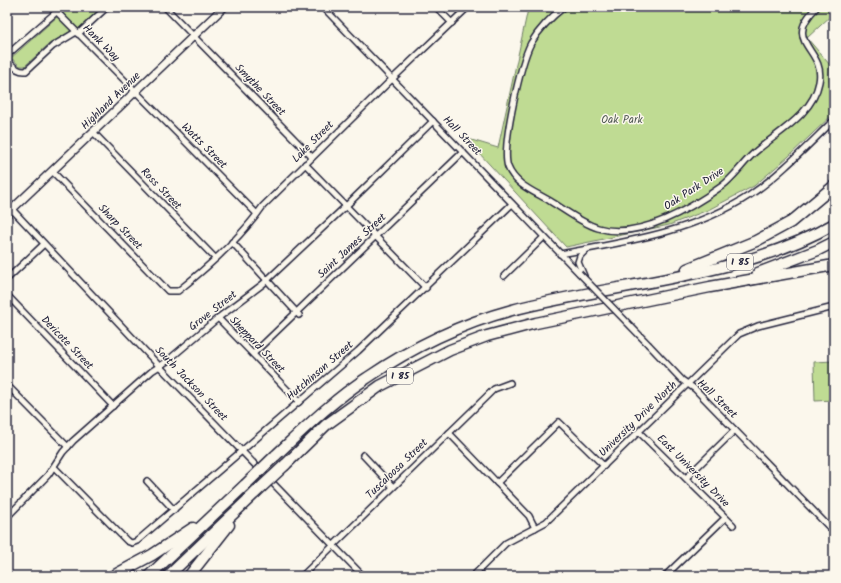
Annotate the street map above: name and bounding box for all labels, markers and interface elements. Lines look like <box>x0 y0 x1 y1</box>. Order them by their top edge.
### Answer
street label: Hank Way <box>78 20 125 67</box>
street label: Smythe Street <box>230 60 290 121</box>
street label: Highland Avenue <box>77 68 145 134</box>
park label: Oak Park <box>601 111 644 129</box>
street label: Hall Street <box>438 112 486 161</box>
street label: Lake Street <box>288 116 339 167</box>
street label: Watts Street <box>177 119 232 174</box>
street label: Oak Park Drive <box>660 163 728 215</box>
street label: Ross Street <box>136 164 186 215</box>
street label: Sharp Street <box>93 200 147 255</box>
street label: Saint James Street <box>313 209 391 283</box>
road number: I 85 <box>727 254 753 270</box>
street label: Grove Street <box>185 286 242 336</box>
street label: Dericote Street <box>36 312 98 375</box>
street label: Sheppard Street <box>225 312 290 378</box>
street label: Hutchinson Street <box>282 336 358 405</box>
street label: South Jackson Street <box>150 342 232 426</box>
road number: I 85 <box>387 368 413 384</box>
street label: Hall Street <box>693 375 742 423</box>
street label: University Drive North <box>595 377 681 461</box>
street label: East University Drive <box>652 430 734 512</box>
street label: Tuscaloosa Street <box>362 434 433 504</box>

